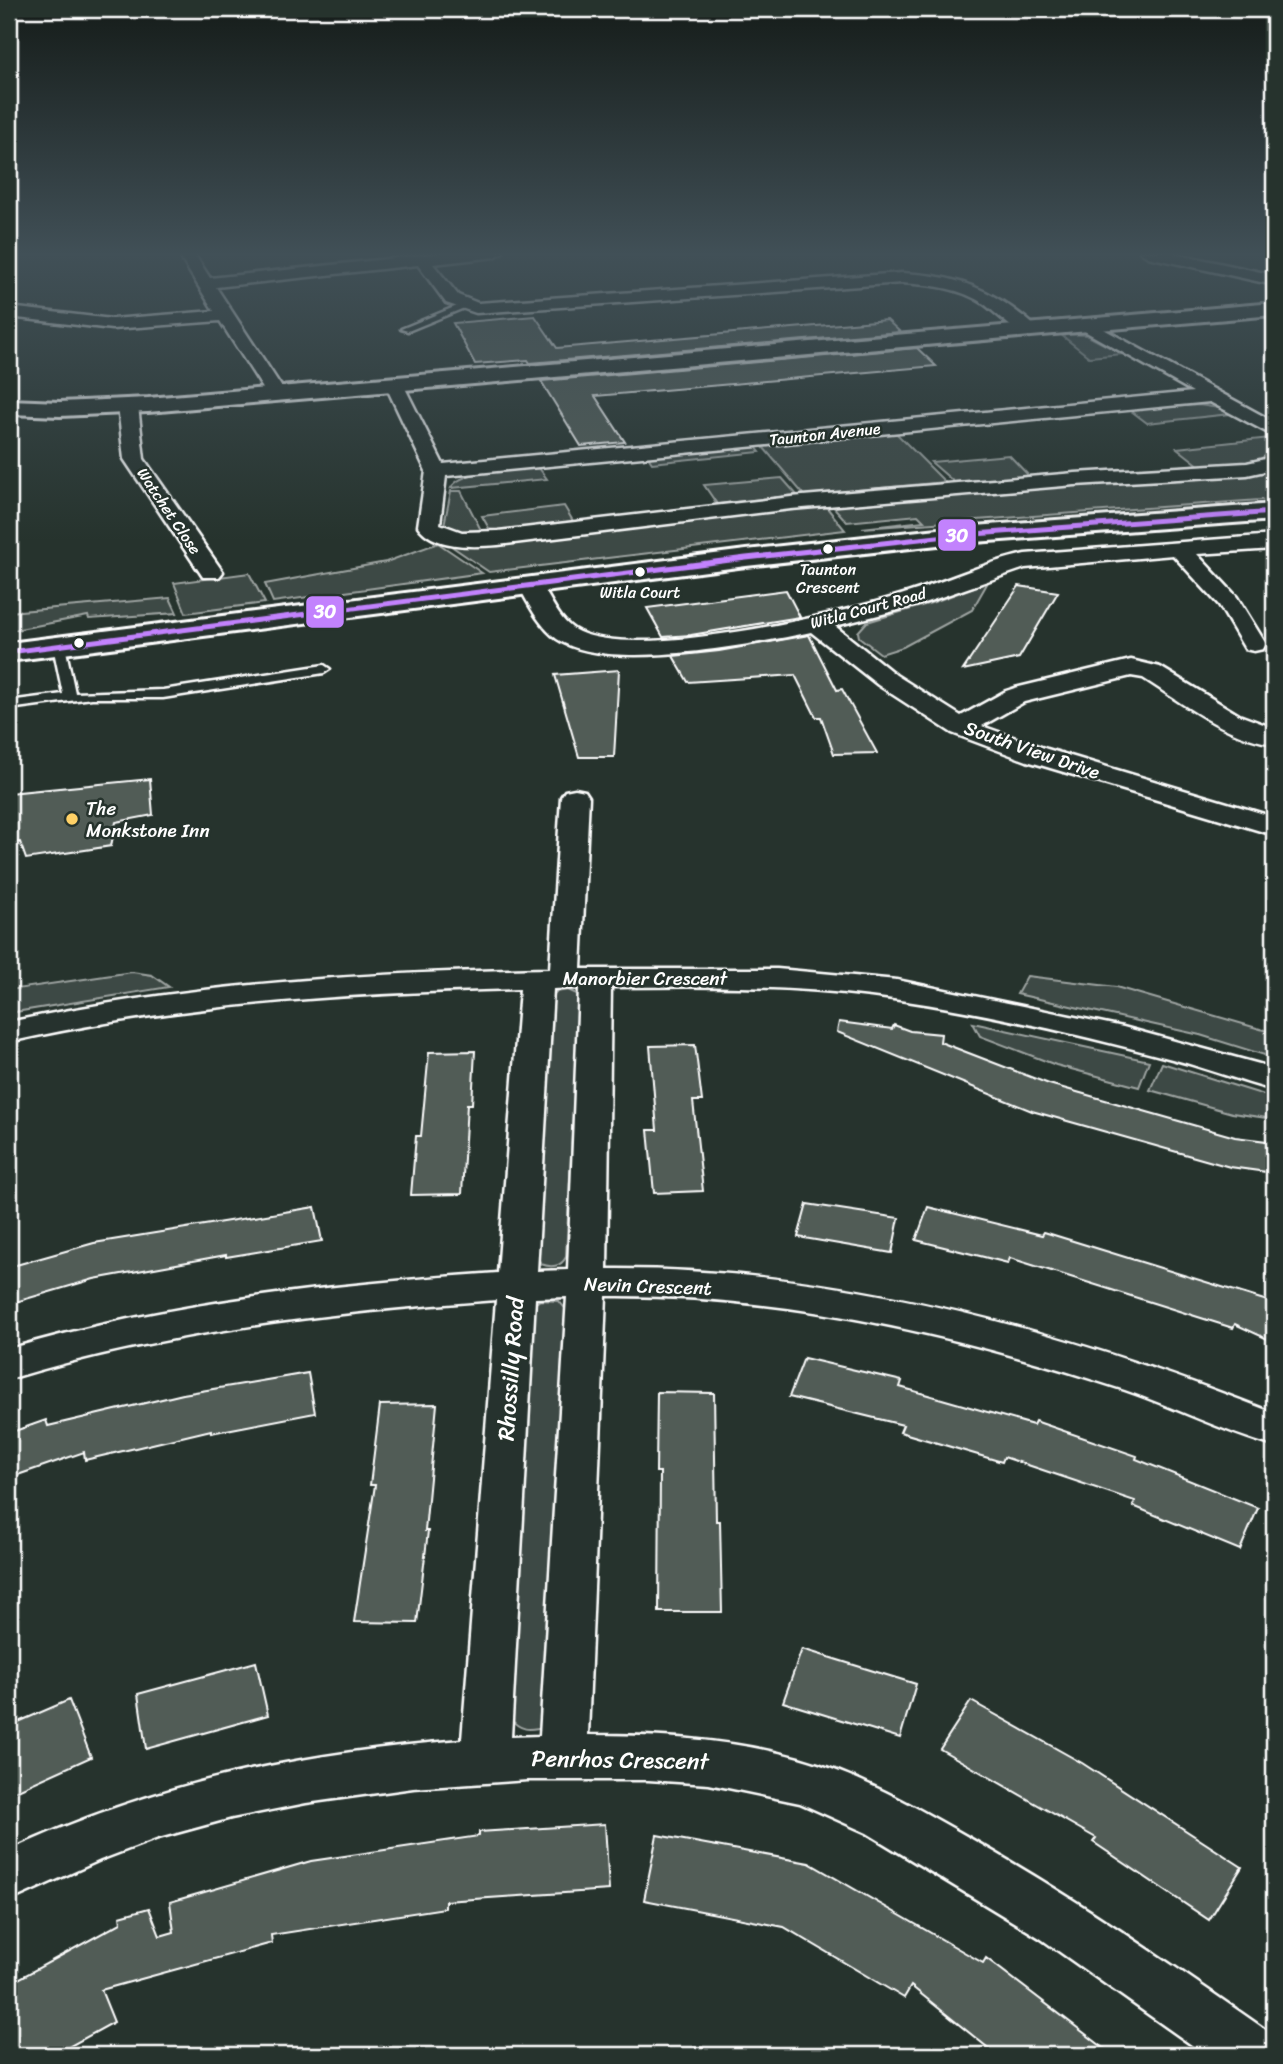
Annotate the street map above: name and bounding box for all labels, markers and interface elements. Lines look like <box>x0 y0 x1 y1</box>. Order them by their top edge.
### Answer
street label: Taunton Avenue <box>768 414 882 454</box>
street label: Watchet Close <box>129 461 209 561</box>
line badge: 30 <box>937 518 977 552</box>
text: 30 <box>945 519 968 552</box>
marker: Taunton Crescent <box>821 542 835 556</box>
place label: Taunton Crescent <box>796 555 860 602</box>
marker: Witla Court <box>633 565 647 579</box>
place label: Witla Court <box>600 578 680 607</box>
street label: Witla Court Road <box>807 578 931 637</box>
line badge: 30 <box>305 595 345 629</box>
text: 30 <box>313 595 336 628</box>
unlabelled marker <box>72 636 86 650</box>
street label: South View Drive <box>960 711 1104 789</box>
place label: The Monkstone Inn <box>86 792 210 847</box>
marker: The Monkstone Inn <box>64 811 80 827</box>
street label: Manorbier Crescent <box>563 962 729 995</box>
street label: Nevin Crescent <box>584 1267 712 1305</box>
street label: Rhossilly Road <box>486 1294 537 1442</box>
street label: Penrhos Crescent <box>531 1738 711 1782</box>

